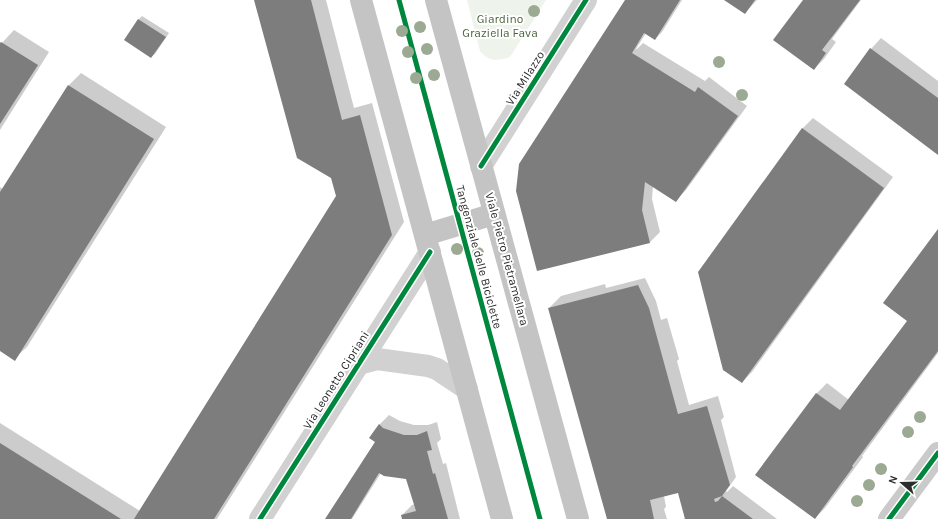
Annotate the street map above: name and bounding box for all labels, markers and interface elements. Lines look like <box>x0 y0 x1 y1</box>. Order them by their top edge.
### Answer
park label: Giardino Graziella Fava <box>462 12 538 40</box>
street label: Via Milazzo <box>503 48 547 108</box>
street label: Tangenziale delle Biciclette <box>453 184 505 330</box>
street label: Viale Pietro Pietramellara <box>482 191 532 327</box>
street label: Via Leonetto Cipriani <box>300 328 372 432</box>
north arrow <box>882 463 922 503</box>
text: N <box>886 474 901 486</box>

